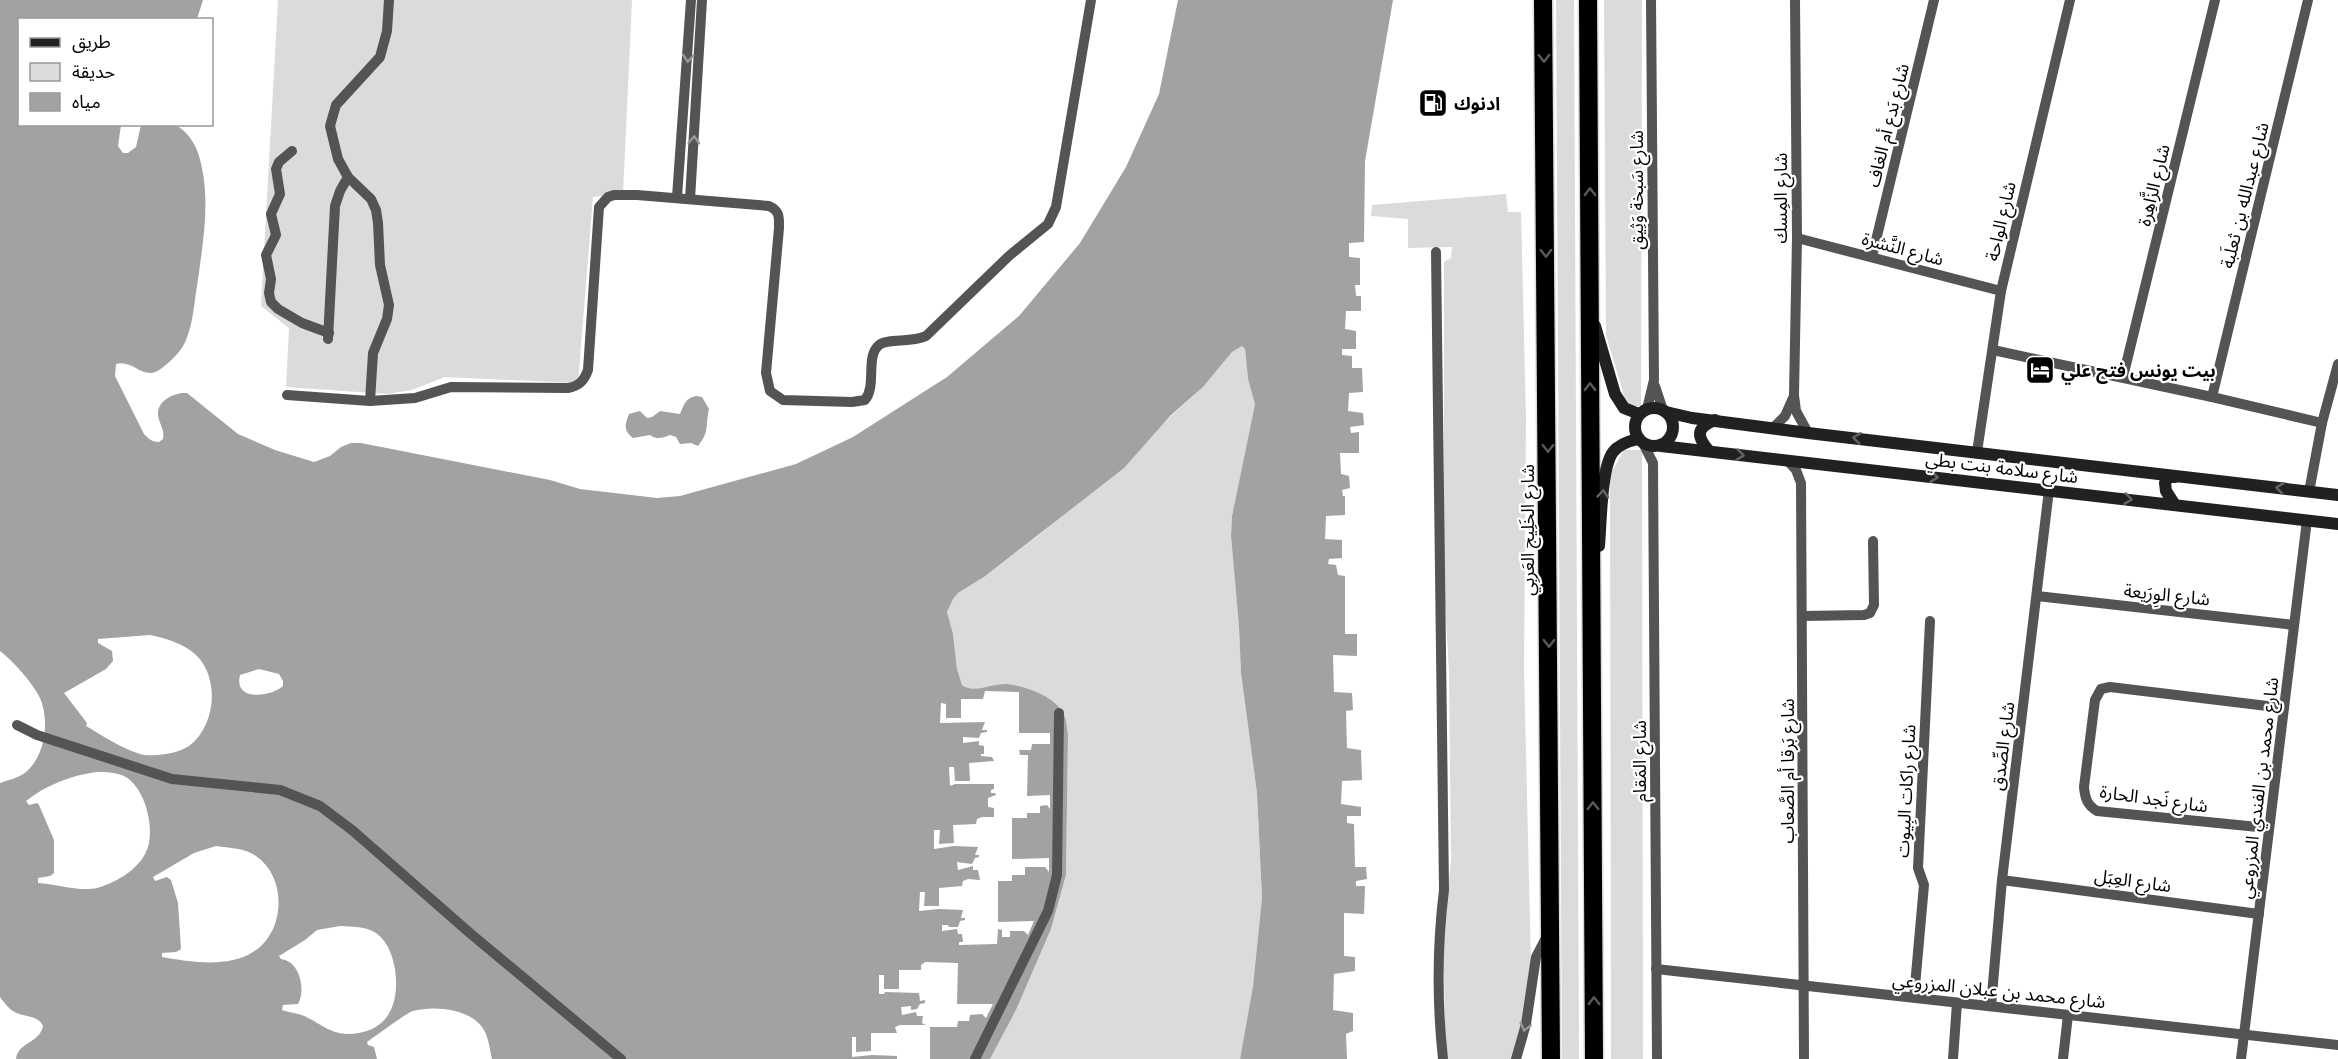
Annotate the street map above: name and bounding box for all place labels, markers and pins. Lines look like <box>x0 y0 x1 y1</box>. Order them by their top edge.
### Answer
fuel station icon: ادنوك <box>1417 87 1449 119</box>
place label: ادنوك <box>1454 92 1500 114</box>
hotel icon: بيت يونس فتح علي <box>2024 354 2056 386</box>
place label: بيت يونس فتح علي <box>2061 359 2216 385</box>

